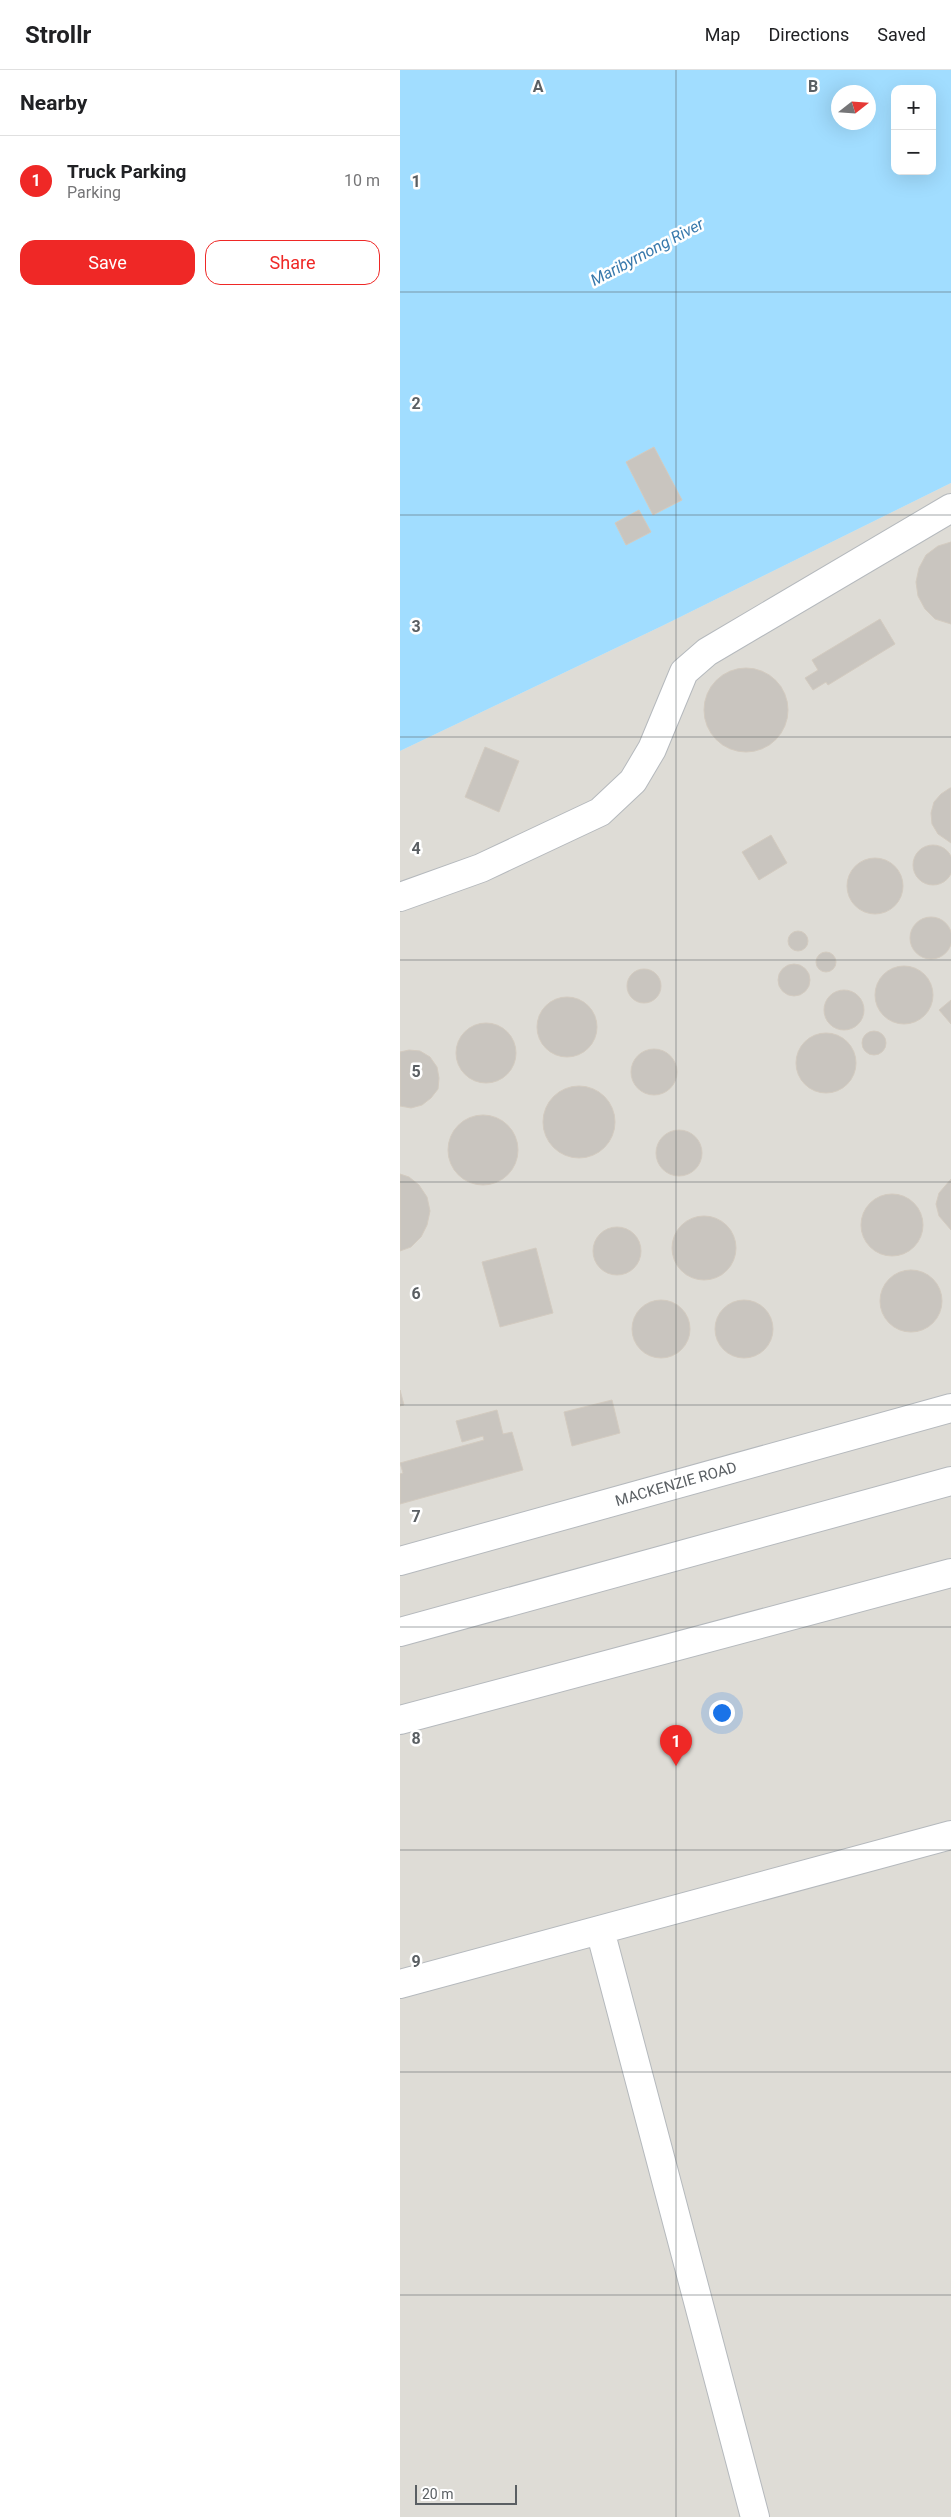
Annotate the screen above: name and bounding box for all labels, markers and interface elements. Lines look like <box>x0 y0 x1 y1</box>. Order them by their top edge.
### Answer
text: Strollr <box>25 21 91 49</box>
text: Map <box>705 24 740 45</box>
text: Directions <box>768 24 849 45</box>
text: Saved <box>877 24 926 45</box>
text: A <box>533 77 544 96</box>
text: B <box>808 77 818 96</box>
north arrow <box>831 85 876 130</box>
map controls <box>891 85 936 175</box>
button: + <box>891 85 936 130</box>
text: Nearby <box>20 91 87 115</box>
button: − <box>891 130 936 175</box>
text: Truck Parking <box>67 160 186 183</box>
text: 1 <box>31 171 41 190</box>
text: 10 m <box>344 171 380 190</box>
text: 1 <box>411 172 421 191</box>
text: Parking <box>67 183 121 202</box>
water label: Maribyrnong River <box>587 214 707 290</box>
button: Save <box>20 240 195 285</box>
button: Share <box>205 240 380 285</box>
text: 2 <box>411 394 421 413</box>
text: 3 <box>411 617 421 636</box>
text: 4 <box>411 839 421 858</box>
text: 5 <box>411 1062 421 1081</box>
text: 6 <box>411 1284 421 1303</box>
street label: MACKENZIE ROAD <box>613 1458 739 1510</box>
text: 7 <box>411 1507 421 1526</box>
your location <box>709 1700 735 1726</box>
pin: 1 <box>660 1725 692 1766</box>
text: 8 <box>411 1729 421 1748</box>
text: 9 <box>411 1952 421 1971</box>
scale bar <box>415 2482 518 2505</box>
text: 20 m <box>422 2486 454 2502</box>

